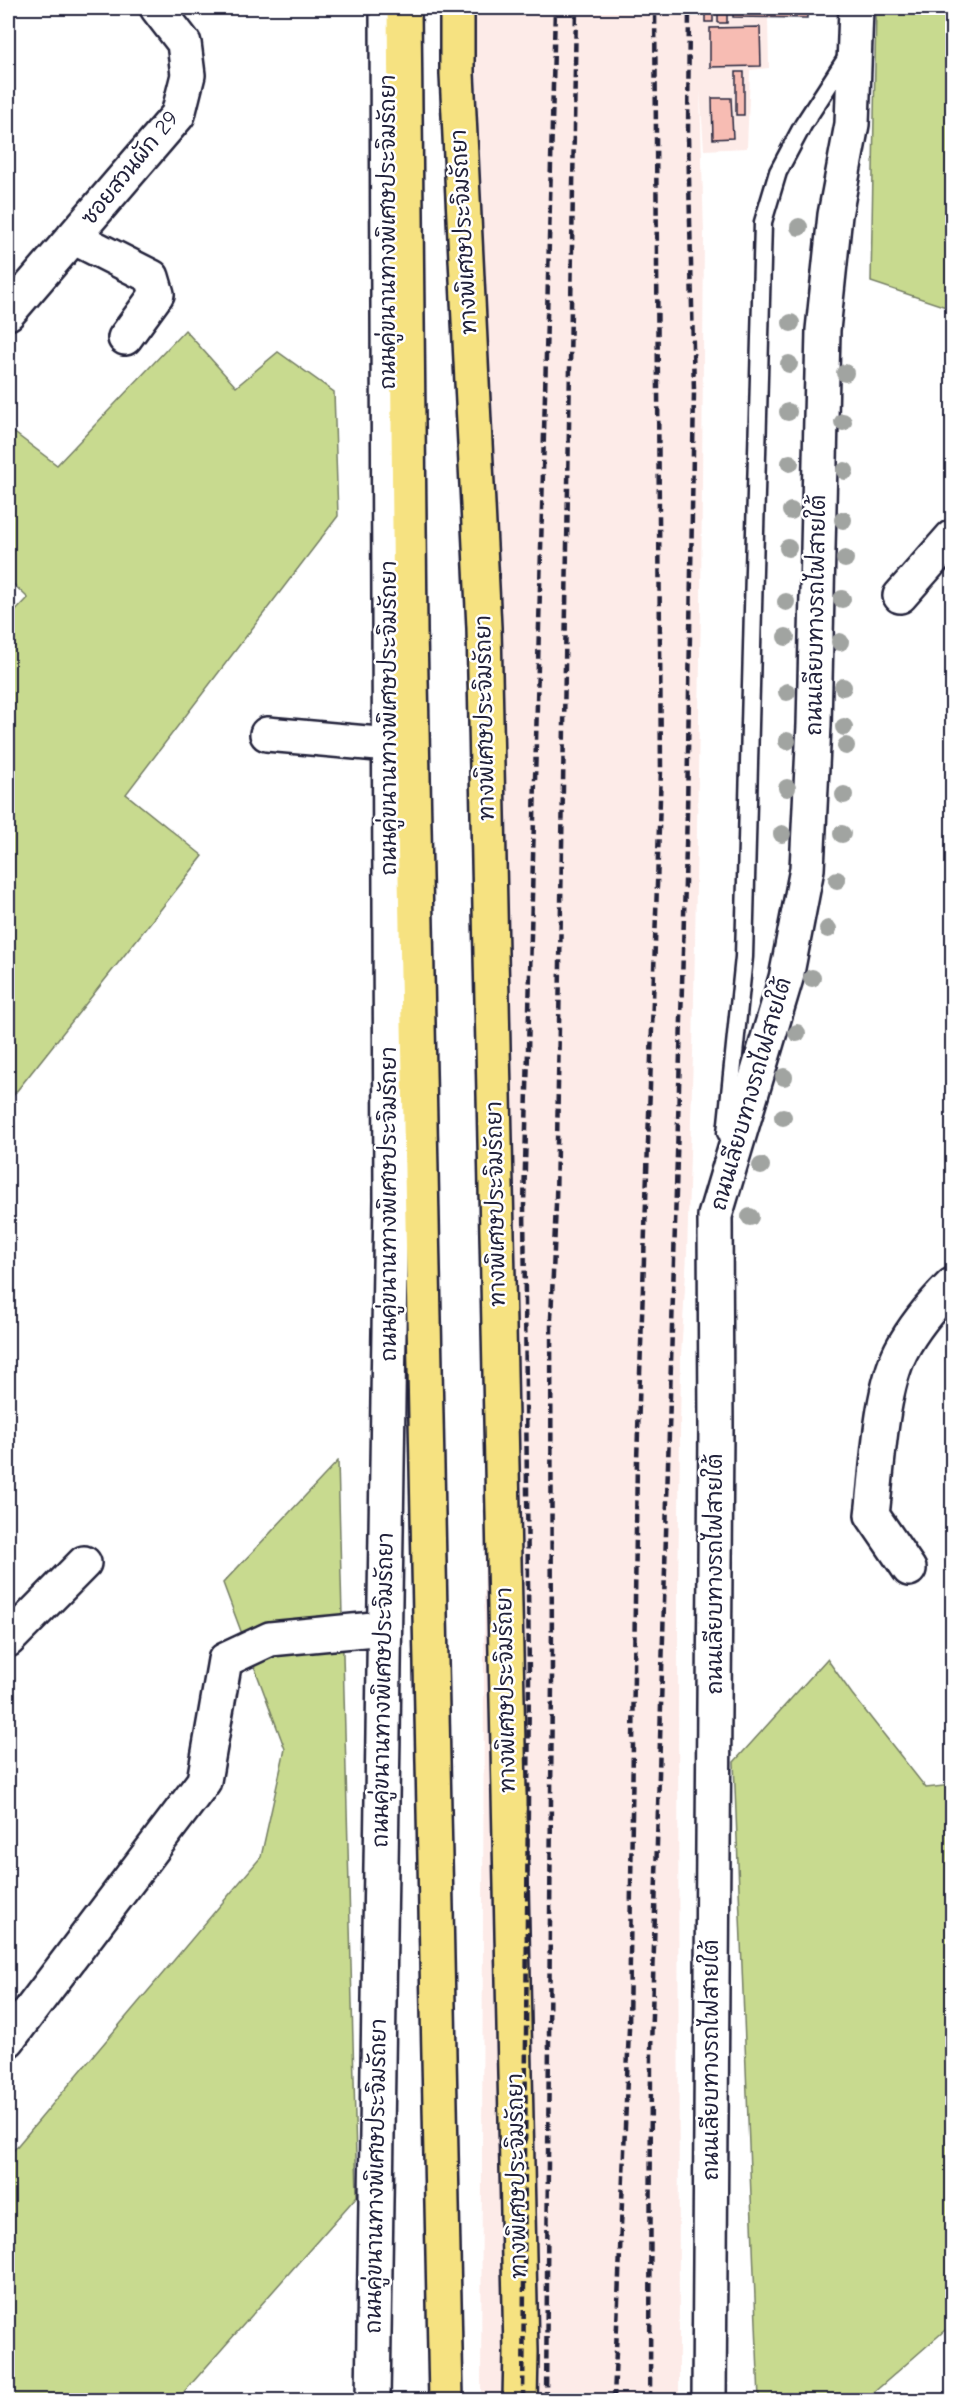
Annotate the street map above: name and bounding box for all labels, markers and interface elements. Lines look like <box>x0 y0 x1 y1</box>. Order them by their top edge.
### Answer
street label: ถนนคู่ขนานทางพิเศษประจิมรัถยา <box>374 74 404 390</box>
street label: ซอยสวนผัก 29 <box>76 106 184 230</box>
street label: ทางพิเศษประจิมรัถยา <box>445 129 482 335</box>
street label: ถนนเลียบทางรถไฟสายใต้ <box>799 494 831 736</box>
street label: ถนนคู่ขนานทางพิเศษประจิมรัถยา <box>375 560 405 876</box>
street label: ทางพิเศษประจิมรัถยา <box>469 615 500 821</box>
street label: ถนนเลียบทางรถไฟสายใต้ <box>703 974 797 1213</box>
street label: ถนนคู่ขนานทางพิเศษประจิมรัถยา <box>375 1046 405 1362</box>
street label: ทางพิเศษประจิมรัถยา <box>480 1101 511 1307</box>
street label: ถนนเลียบทางรถไฟสายใต้ <box>700 1453 728 1695</box>
street label: ถนนคู่ขนานทางพิเศษประจิมรัถยา <box>366 1532 402 1848</box>
street label: ทางพิเศษประจิมรัถยา <box>490 1587 521 1793</box>
street label: ถนนเลียบทางรถไฟสายใต้ <box>696 1939 724 2181</box>
street label: ถนนคู่ขนานทางพิเศษประจิมรัถยา <box>359 2018 395 2334</box>
street label: ทางพิเศษประจิมรัถยา <box>501 2073 532 2279</box>

